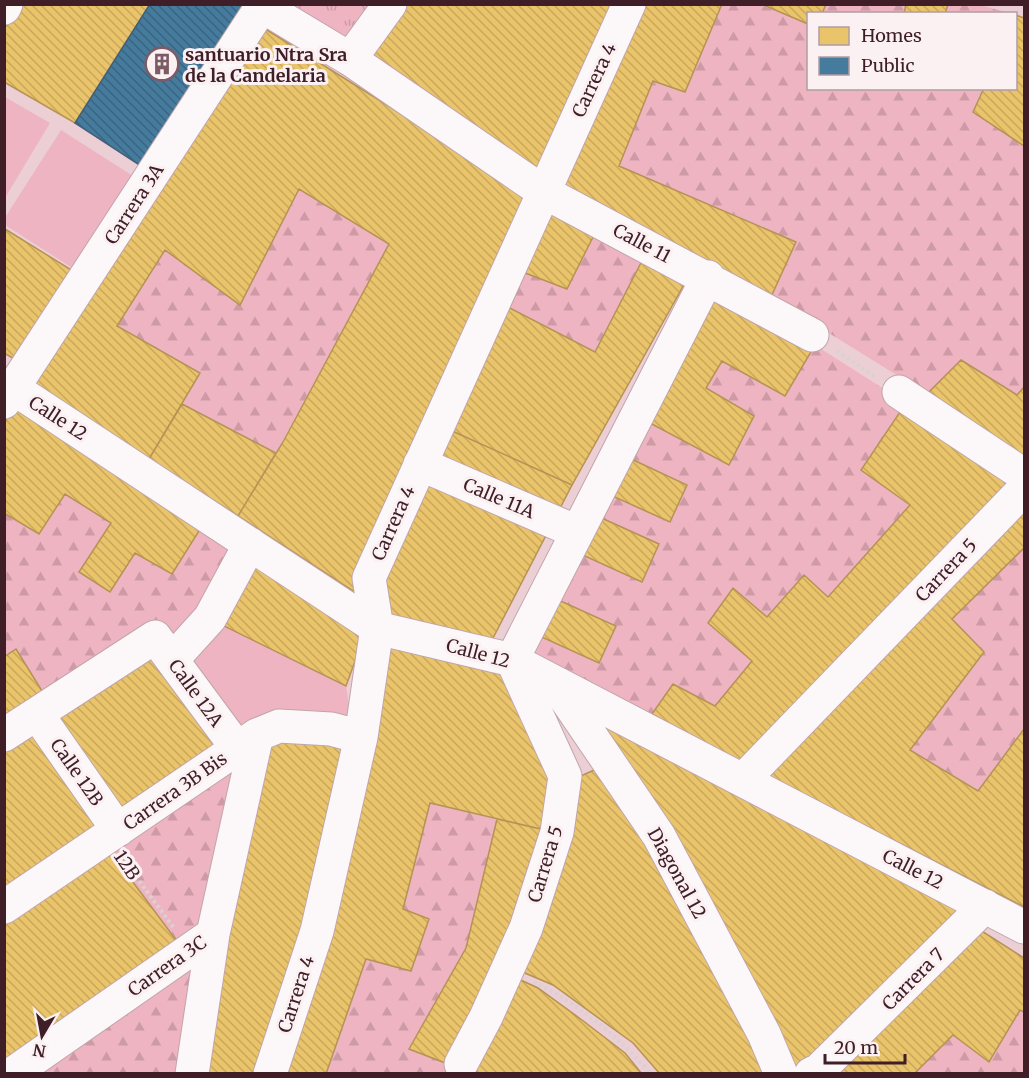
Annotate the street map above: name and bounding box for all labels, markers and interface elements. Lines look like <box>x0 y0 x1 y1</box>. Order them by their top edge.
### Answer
legend <box>807 12 1017 90</box>
text: Homes <box>861 24 922 47</box>
street label: Carrera 4 <box>567 39 621 121</box>
place label: santuario Ntra Sra de la Candelaria <box>185 43 347 87</box>
building icon: santuario Ntra Sra de la Candelaria <box>144 46 180 82</box>
text: Public <box>861 54 915 77</box>
street label: Carrera 3A <box>100 159 169 249</box>
street label: Calle 11 <box>609 218 675 268</box>
street label: Calle 12 <box>24 391 92 445</box>
street label: Calle 11A <box>460 473 538 523</box>
street label: Carrera 4 <box>366 482 420 564</box>
street label: Carrera 5 <box>910 534 982 606</box>
street label: Calle 12 <box>444 633 512 673</box>
street label: Calle 12A <box>164 655 228 732</box>
street label: Calle 12B <box>46 734 108 810</box>
street label: Carrera 3B Bis <box>119 747 231 835</box>
street label: Carrera 5 <box>522 823 568 905</box>
street label: Diagonal 12 <box>643 824 711 922</box>
street label: Calle 12 <box>879 844 947 894</box>
street label: 12B <box>109 846 145 884</box>
street label: Carrera 3C <box>123 930 211 1001</box>
street label: Carrera 7 <box>877 943 949 1015</box>
street label: Carrera 4 <box>273 953 319 1035</box>
north arrow <box>12 1006 72 1066</box>
scale bar <box>825 1027 904 1065</box>
text: 20 m <box>834 1036 878 1059</box>
text: N <box>31 1040 47 1062</box>

